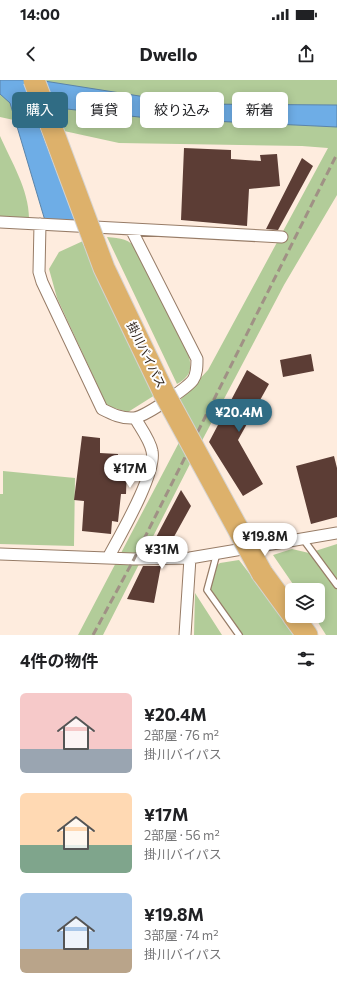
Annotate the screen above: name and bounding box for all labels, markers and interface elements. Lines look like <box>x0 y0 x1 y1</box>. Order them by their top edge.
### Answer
text: 14:00 <box>20 5 60 23</box>
icon: back <box>20 43 42 65</box>
text: Dwello <box>140 43 197 65</box>
icon: share <box>295 43 317 65</box>
chip: 購入 <box>12 92 68 128</box>
chip: 賃貸 <box>76 92 132 128</box>
chip: 絞り込み <box>140 92 224 128</box>
chip: 新着 <box>232 92 288 128</box>
street label: 掛川バイパス <box>125 319 169 390</box>
pin: ¥20.4M <box>206 399 272 433</box>
text: ¥20.4M <box>215 404 263 420</box>
pin: ¥17M <box>106 455 154 489</box>
text: ¥17M <box>113 460 147 476</box>
pin: ¥19.8M <box>232 523 298 557</box>
text: ¥19.8M <box>242 528 288 544</box>
pin: ¥31M <box>138 536 186 570</box>
text: ¥31M <box>145 541 179 557</box>
map controls <box>285 583 325 623</box>
button: layers <box>285 583 325 623</box>
icon: filters <box>295 648 317 670</box>
text: 4件の物件 <box>20 650 98 671</box>
text: ¥20.4M <box>144 704 207 725</box>
icon: home <box>52 709 100 757</box>
text: 2部屋 · 76 m² <box>144 727 219 743</box>
text: 掛川バイパス <box>144 746 222 762</box>
text: ¥17M <box>144 804 188 825</box>
icon: home <box>52 809 100 857</box>
text: 2部屋 · 56 m² <box>144 827 220 843</box>
text: 掛川バイパス <box>144 846 222 862</box>
text: ¥19.8M <box>144 904 204 925</box>
icon: home <box>52 909 100 957</box>
text: 3部屋 · 74 m² <box>144 927 218 943</box>
text: 掛川バイパス <box>144 946 222 962</box>

